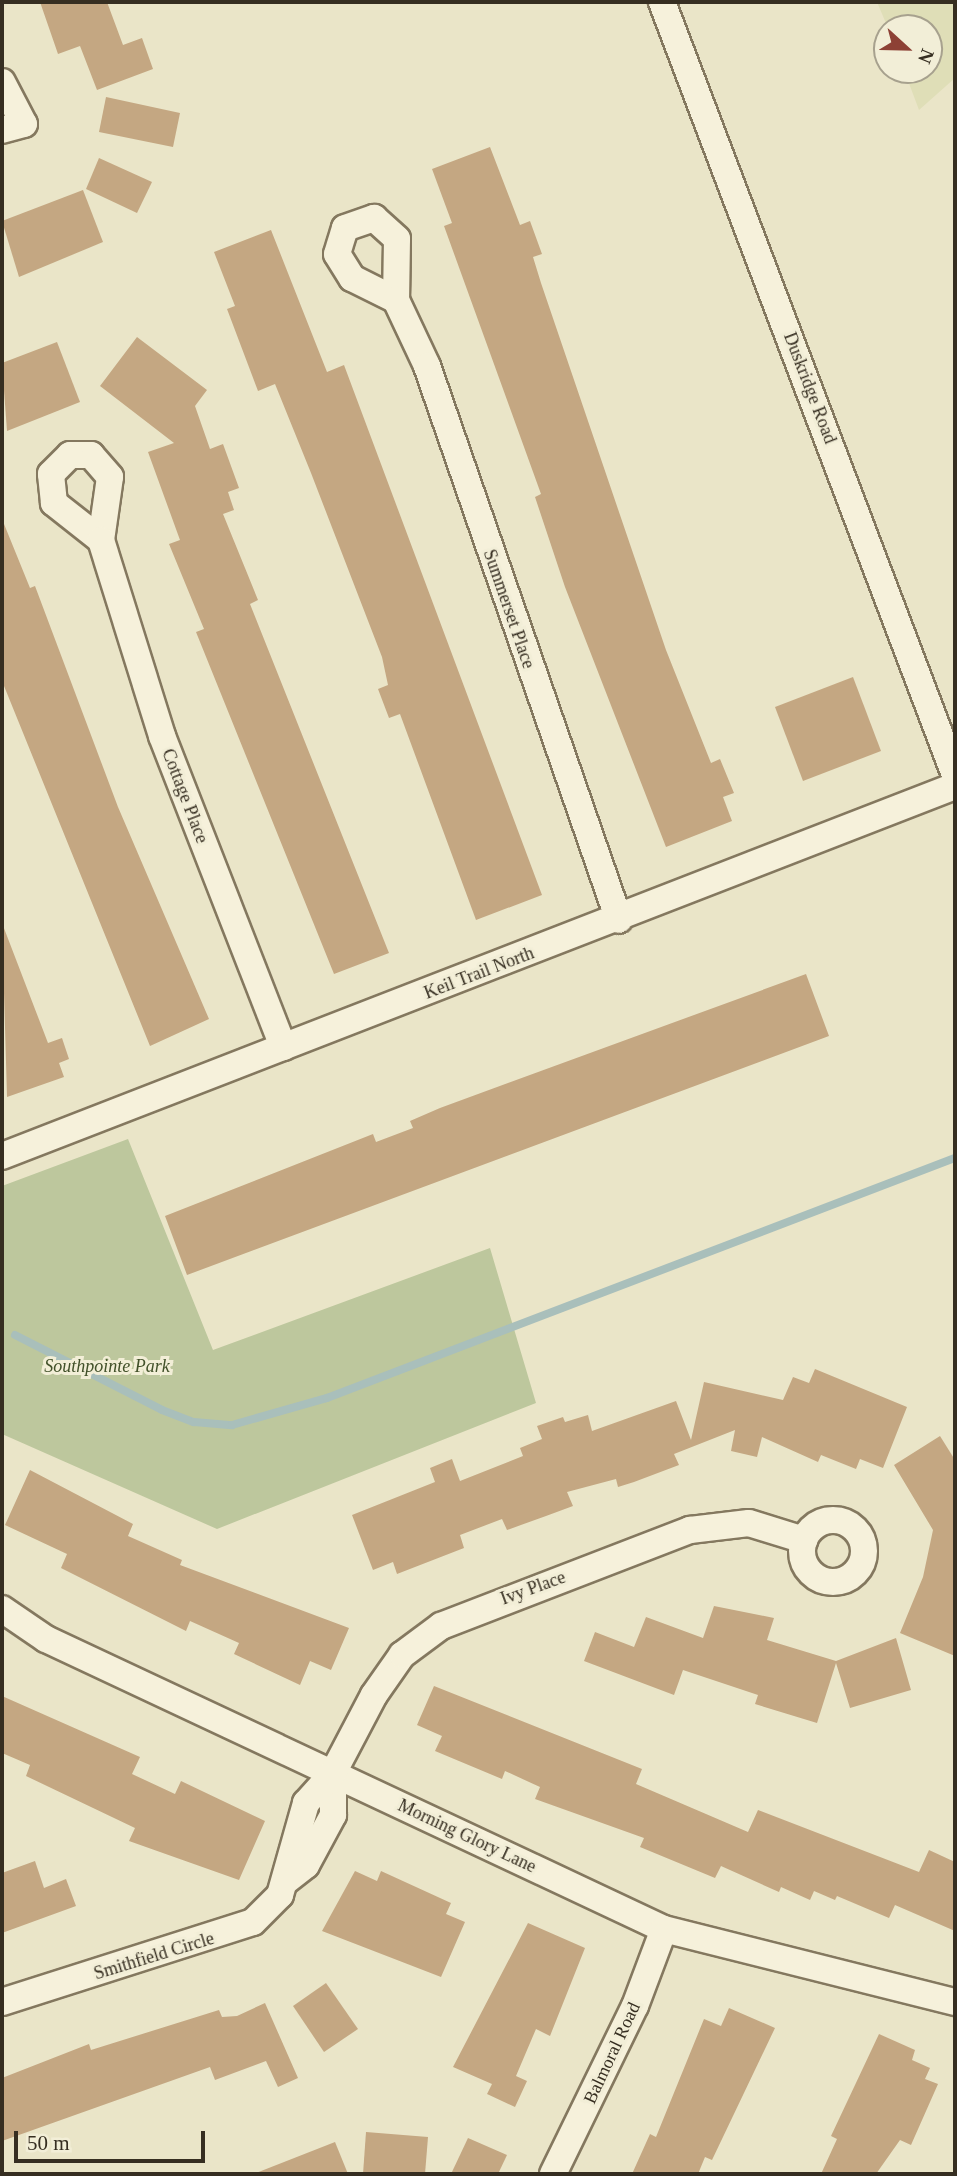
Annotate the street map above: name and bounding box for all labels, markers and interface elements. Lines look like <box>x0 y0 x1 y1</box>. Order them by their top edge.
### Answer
north arrow <box>873 14 943 84</box>
text: N <box>914 46 938 67</box>
street label: Duskridge Road <box>779 329 841 447</box>
street label: Summerset Place <box>479 547 539 671</box>
street label: Cottage Place <box>157 746 213 846</box>
street label: Keil Trail North <box>421 942 537 1004</box>
park label: Southpointe Park <box>44 1355 170 1377</box>
street label: Ivy Place <box>498 1566 568 1610</box>
street label: Morning Glory Lane <box>394 1795 540 1877</box>
street label: Smithfield Circle <box>91 1927 217 1985</box>
street label: Balmoral Road <box>579 1999 645 2107</box>
scale bar <box>18 2116 208 2160</box>
text: 50 m <box>27 2131 70 2155</box>

